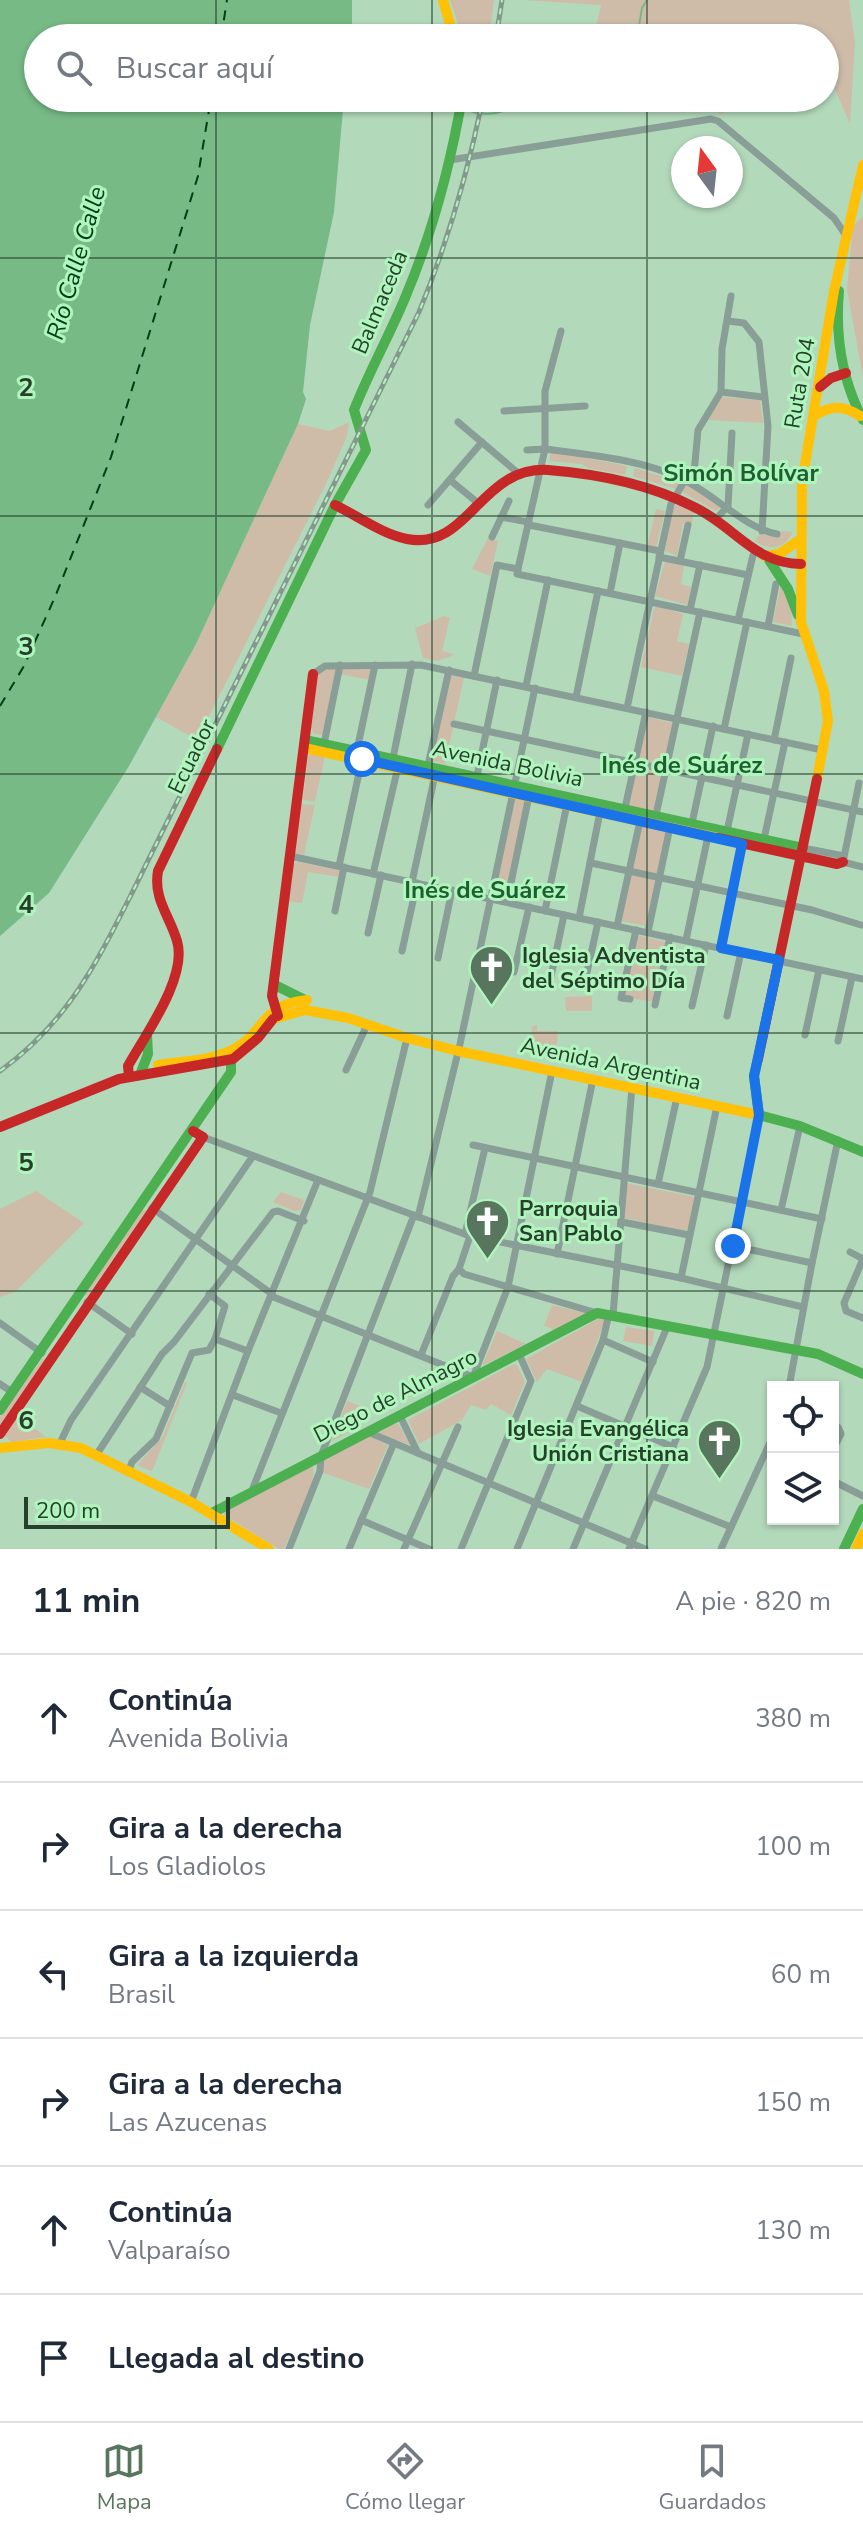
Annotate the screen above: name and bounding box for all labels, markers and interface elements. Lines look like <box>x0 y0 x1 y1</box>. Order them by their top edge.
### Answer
search box <box>24 24 839 112</box>
icon: search <box>52 46 96 90</box>
text: Buscar aquí <box>116 48 273 89</box>
north arrow <box>671 136 743 208</box>
water label: Río Calle Calle <box>39 182 113 343</box>
street label: Balmaceda <box>345 246 415 359</box>
street label: Ruta 204 <box>777 335 823 431</box>
text: 2 <box>18 370 34 405</box>
district label: Simón Bolívar <box>663 457 819 489</box>
text: 3 <box>18 629 34 664</box>
street label: Ecuador <box>161 714 223 799</box>
street label: Avenida Bolivia <box>430 733 586 795</box>
route start <box>344 741 380 777</box>
district label: Inés de Suárez <box>601 749 763 781</box>
district label: Inés de Suárez <box>404 874 566 906</box>
text: 4 <box>18 887 34 922</box>
place label: Iglesia Adventista del Séptimo Día <box>522 941 705 996</box>
church icon: Iglesia Adventista del Séptimo Día <box>467 944 515 1007</box>
street label: Avenida Argentina <box>518 1030 704 1098</box>
text: 5 <box>18 1145 34 1180</box>
place label: Parroquia San Pablo <box>519 1194 622 1249</box>
church icon: Parroquia San Pablo <box>464 1197 512 1260</box>
route end <box>715 1228 751 1264</box>
street label: Diego de Almagro <box>308 1342 482 1450</box>
map controls <box>767 1381 839 1525</box>
button: locate <box>767 1381 839 1453</box>
text: 6 <box>18 1403 34 1438</box>
place label: Iglesia Evangélica Unión Cristiana <box>507 1414 689 1469</box>
church icon: Iglesia Evangélica Unión Cristiana <box>696 1417 744 1480</box>
button: layers <box>767 1453 839 1525</box>
scale bar <box>24 1493 230 1529</box>
text: 200 m <box>36 1496 100 1526</box>
text: 11 min <box>32 1578 140 1624</box>
text: A pie · 820 m <box>675 1584 831 1619</box>
text: Continúa <box>108 1680 233 1721</box>
icon: ahead <box>32 1696 76 1740</box>
text: 380 m <box>755 1701 831 1736</box>
text: Avenida Bolivia <box>108 1721 289 1756</box>
text: Gira a la derecha <box>108 1808 343 1849</box>
icon: right <box>32 1824 76 1868</box>
text: 100 m <box>755 1829 831 1864</box>
text: Los Gladiolos <box>108 1849 266 1884</box>
text: Gira a la izquierda <box>108 1936 359 1977</box>
icon: left <box>32 1952 76 1996</box>
text: 60 m <box>771 1957 831 1992</box>
text: Brasil <box>108 1977 175 2012</box>
text: Gira a la derecha <box>108 2064 343 2105</box>
icon: right <box>32 2080 76 2124</box>
text: 150 m <box>755 2085 831 2120</box>
text: Las Azucenas <box>108 2105 267 2140</box>
text: Continúa <box>108 2192 233 2233</box>
icon: ahead <box>32 2208 76 2252</box>
text: 130 m <box>755 2213 831 2248</box>
text: Valparaíso <box>108 2233 231 2268</box>
icon: arrive <box>32 2336 76 2380</box>
text: Llegada al destino <box>108 2338 364 2379</box>
tab: Mapa <box>97 2439 152 2517</box>
tab: Cómo llegar <box>345 2439 465 2517</box>
tab: Guardados <box>658 2439 766 2517</box>

